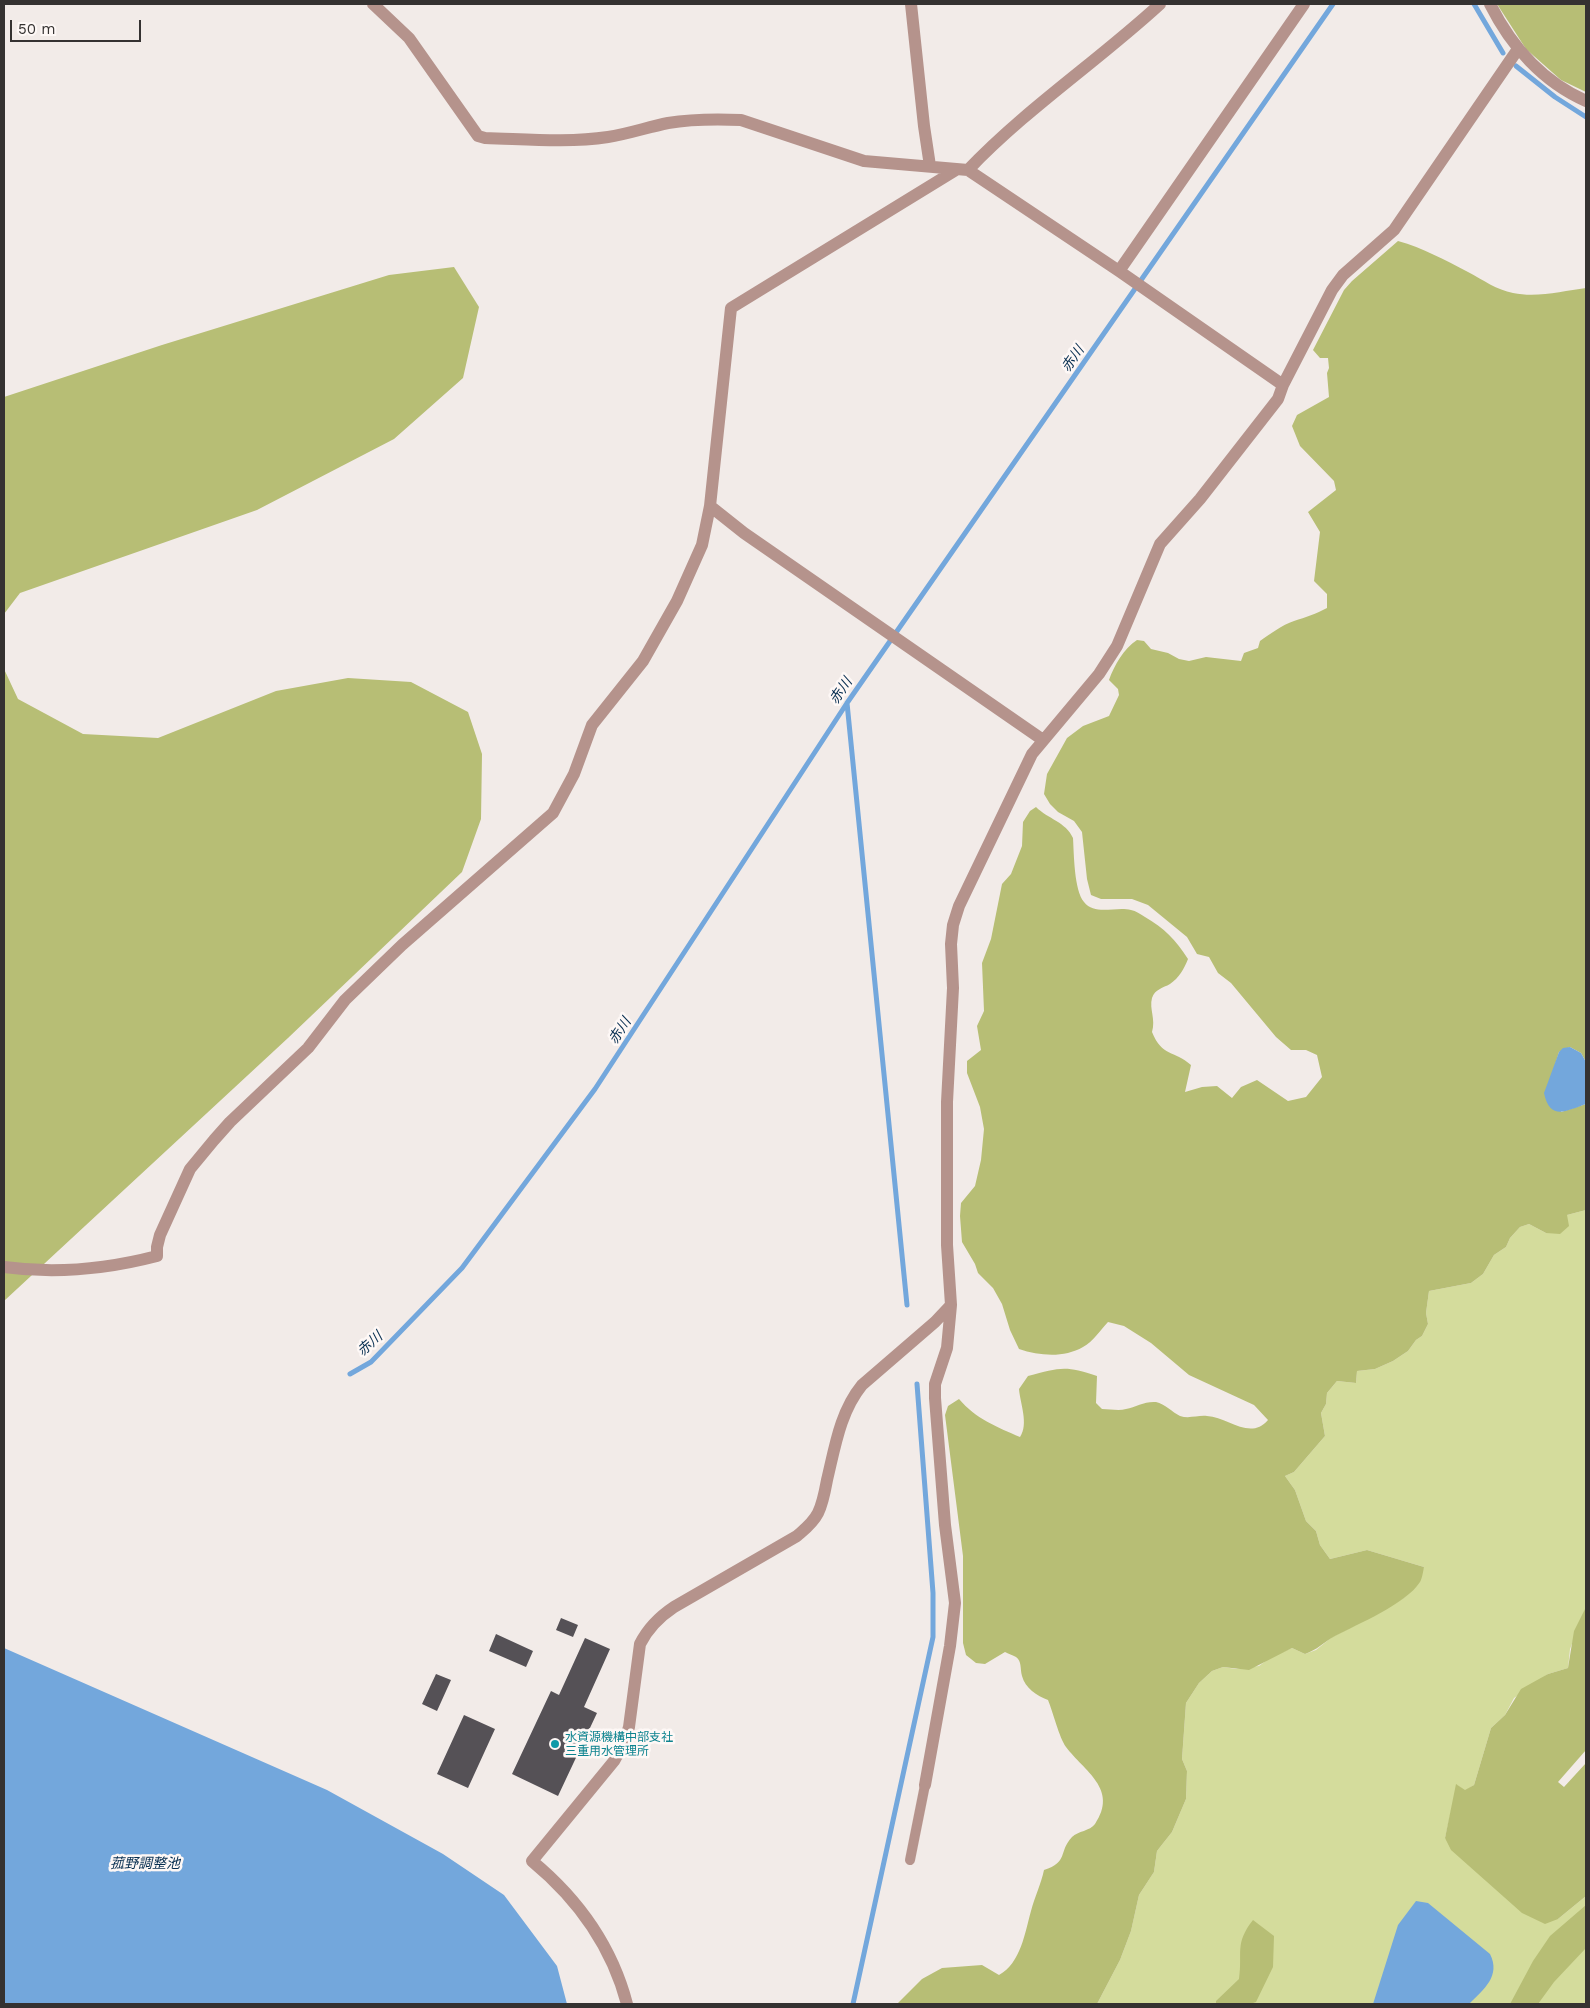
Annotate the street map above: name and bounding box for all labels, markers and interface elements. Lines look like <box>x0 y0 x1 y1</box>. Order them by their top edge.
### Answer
scale bar <box>12 10 144 42</box>
text: 50 m <box>18 20 55 38</box>
water label: 赤川 <box>1058 343 1088 375</box>
water label: 赤川 <box>826 675 856 707</box>
water label: 赤川 <box>605 1015 635 1047</box>
water label: 赤川 <box>354 1328 386 1360</box>
place label: 水資源機構中部支社 三重用水管理所 <box>565 1730 673 1758</box>
marker: 水資源機構中部支社 三重用水管理所 <box>549 1738 561 1750</box>
water label: 菰野調整池 <box>110 1856 180 1872</box>

